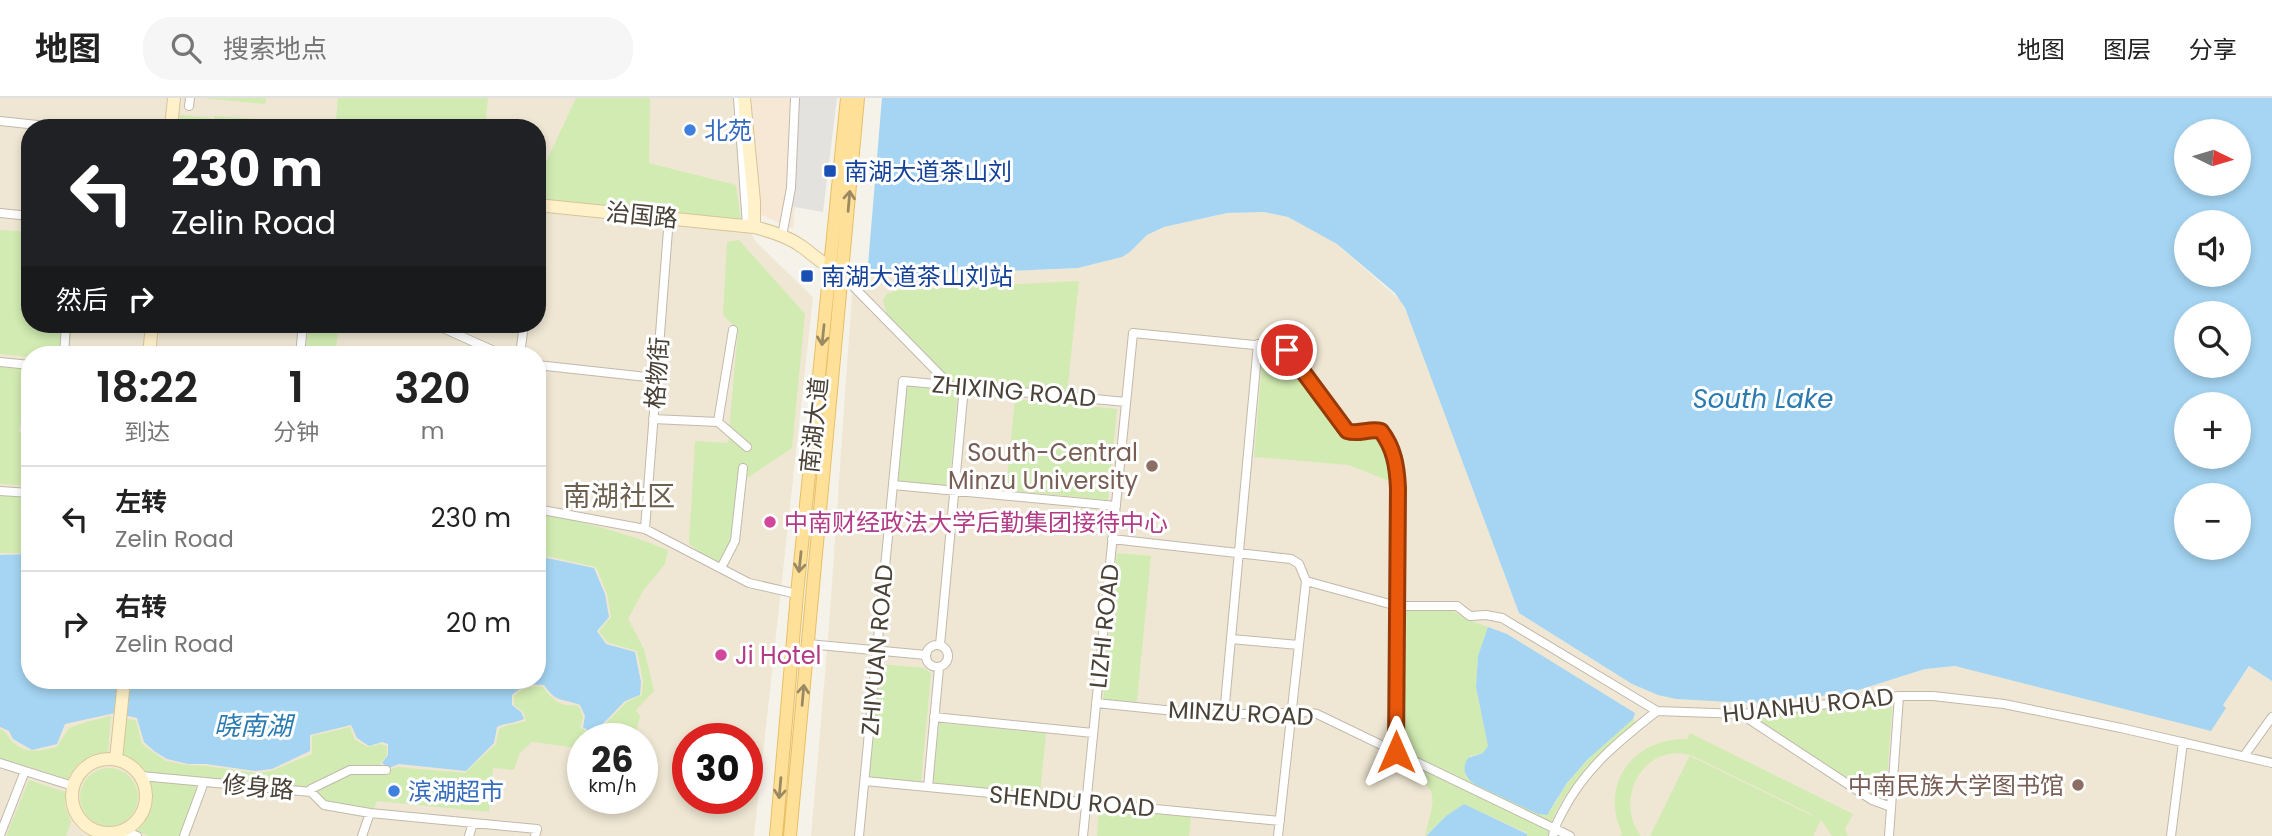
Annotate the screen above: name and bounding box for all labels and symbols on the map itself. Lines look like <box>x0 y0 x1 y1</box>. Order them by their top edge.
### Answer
place label: 北苑 <box>704 114 752 147</box>
north arrow <box>2174 119 2250 196</box>
marker: 北苑 <box>682 122 698 138</box>
place label: 南湖大道茶山刘 <box>844 155 1012 188</box>
marker: 南湖大道茶山刘 <box>822 163 838 179</box>
one-way arrow <box>842 190 855 213</box>
street label: 治国路 <box>604 195 680 235</box>
place label: 南湖大道茶山刘站 <box>821 260 1013 293</box>
marker: 南湖大道茶山刘站 <box>799 268 815 284</box>
pin <box>1257 320 1317 380</box>
one-way arrow <box>816 323 829 346</box>
street label: 格物街 <box>638 336 676 410</box>
street label: ZHIXING ROAD <box>930 367 1098 415</box>
street label: 南湖大道 <box>793 376 835 474</box>
water label: South Lake <box>1693 381 1833 417</box>
place label: South-Central Minzu University <box>948 436 1138 497</box>
marker: South-Central Minzu University <box>1144 458 1160 474</box>
district label: 南湖社区 <box>563 477 675 516</box>
place label: 中南财经政法大学后勤集团接待中心 <box>784 506 1168 539</box>
marker: 中南财经政法大学后勤集团接待中心 <box>762 514 778 530</box>
one-way arrow <box>793 550 806 572</box>
street label: LIZHI ROAD <box>1081 562 1127 690</box>
street label: ZHIYUAN ROAD <box>853 563 901 737</box>
place label: Ji Hotel <box>735 639 822 672</box>
marker: Ji Hotel <box>713 647 729 663</box>
street label: HUANHU ROAD <box>1721 680 1895 730</box>
one-way arrow <box>797 684 810 707</box>
street label: MINZU ROAD <box>1167 693 1315 733</box>
water label: 晓南湖 <box>214 708 296 744</box>
position arrow <box>1359 715 1433 789</box>
speed limit sign: 30 <box>672 723 763 814</box>
street label: 修身路 <box>221 767 295 807</box>
place label: 中南民族大学图书馆 <box>1848 769 2064 802</box>
place label: 滨湖超市 <box>408 775 504 808</box>
one-way arrow <box>773 776 786 799</box>
street label: SHENDU ROAD <box>988 777 1156 825</box>
marker: 中南民族大学图书馆 <box>2070 777 2086 793</box>
marker: 滨湖超市 <box>386 783 402 799</box>

